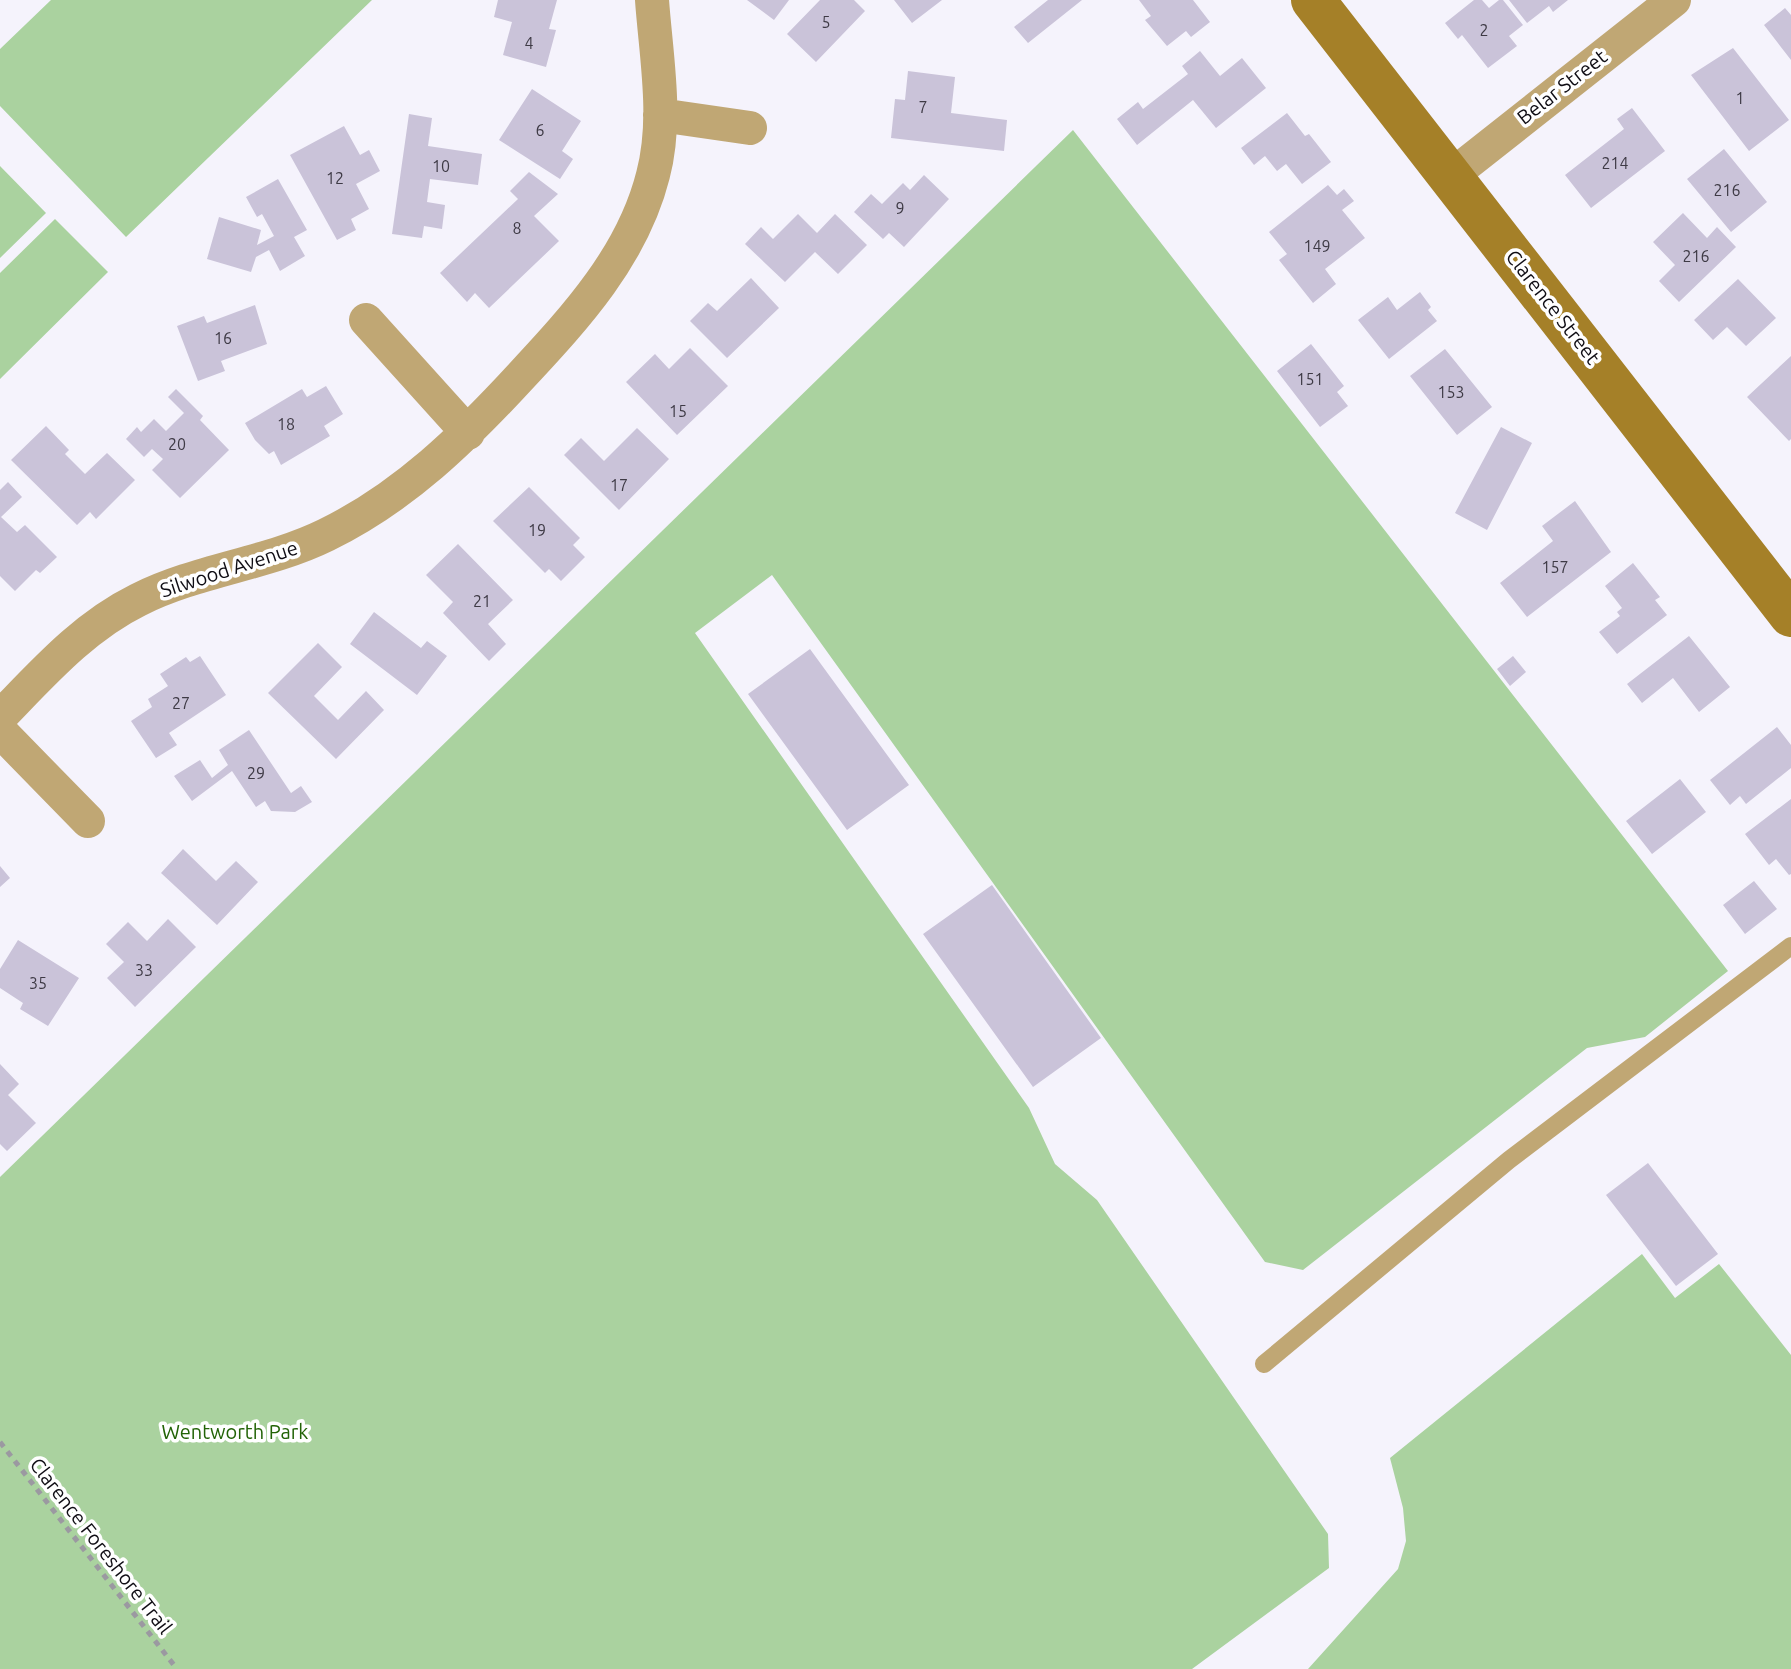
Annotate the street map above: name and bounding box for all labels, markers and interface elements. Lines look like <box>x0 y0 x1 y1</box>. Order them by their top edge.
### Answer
house number: 5 <box>821 13 831 31</box>
house number: 2 <box>1479 21 1489 39</box>
house number: 4 <box>524 34 534 52</box>
street label: Belar Street <box>1512 44 1611 129</box>
house number: 1 <box>1735 89 1745 107</box>
house number: 7 <box>918 98 928 116</box>
house number: 6 <box>535 121 545 139</box>
house number: 214 <box>1601 154 1629 172</box>
house number: 10 <box>432 157 450 175</box>
house number: 12 <box>326 169 344 187</box>
house number: 216 <box>1713 181 1741 199</box>
house number: 9 <box>895 199 905 217</box>
house number: 8 <box>512 219 522 237</box>
house number: 149 <box>1303 237 1331 255</box>
street label: Clarence Street <box>1502 245 1605 368</box>
house number: 216 <box>1682 247 1710 265</box>
house number: 16 <box>214 329 232 347</box>
house number: 151 <box>1296 370 1324 388</box>
house number: 153 <box>1437 383 1465 401</box>
house number: 15 <box>669 402 687 420</box>
house number: 18 <box>277 415 295 433</box>
house number: 20 <box>168 435 186 453</box>
house number: 17 <box>610 476 628 494</box>
house number: 19 <box>528 521 546 539</box>
street label: Silwood Avenue <box>157 535 300 602</box>
house number: 157 <box>1541 558 1569 576</box>
house number: 21 <box>473 592 491 610</box>
house number: 27 <box>172 694 190 712</box>
house number: 29 <box>247 764 265 782</box>
house number: 33 <box>135 961 153 979</box>
house number: 35 <box>29 974 47 992</box>
park label: Wentworth Park <box>162 1420 308 1443</box>
street label: Clarence Foreshore Trail <box>26 1453 177 1638</box>

